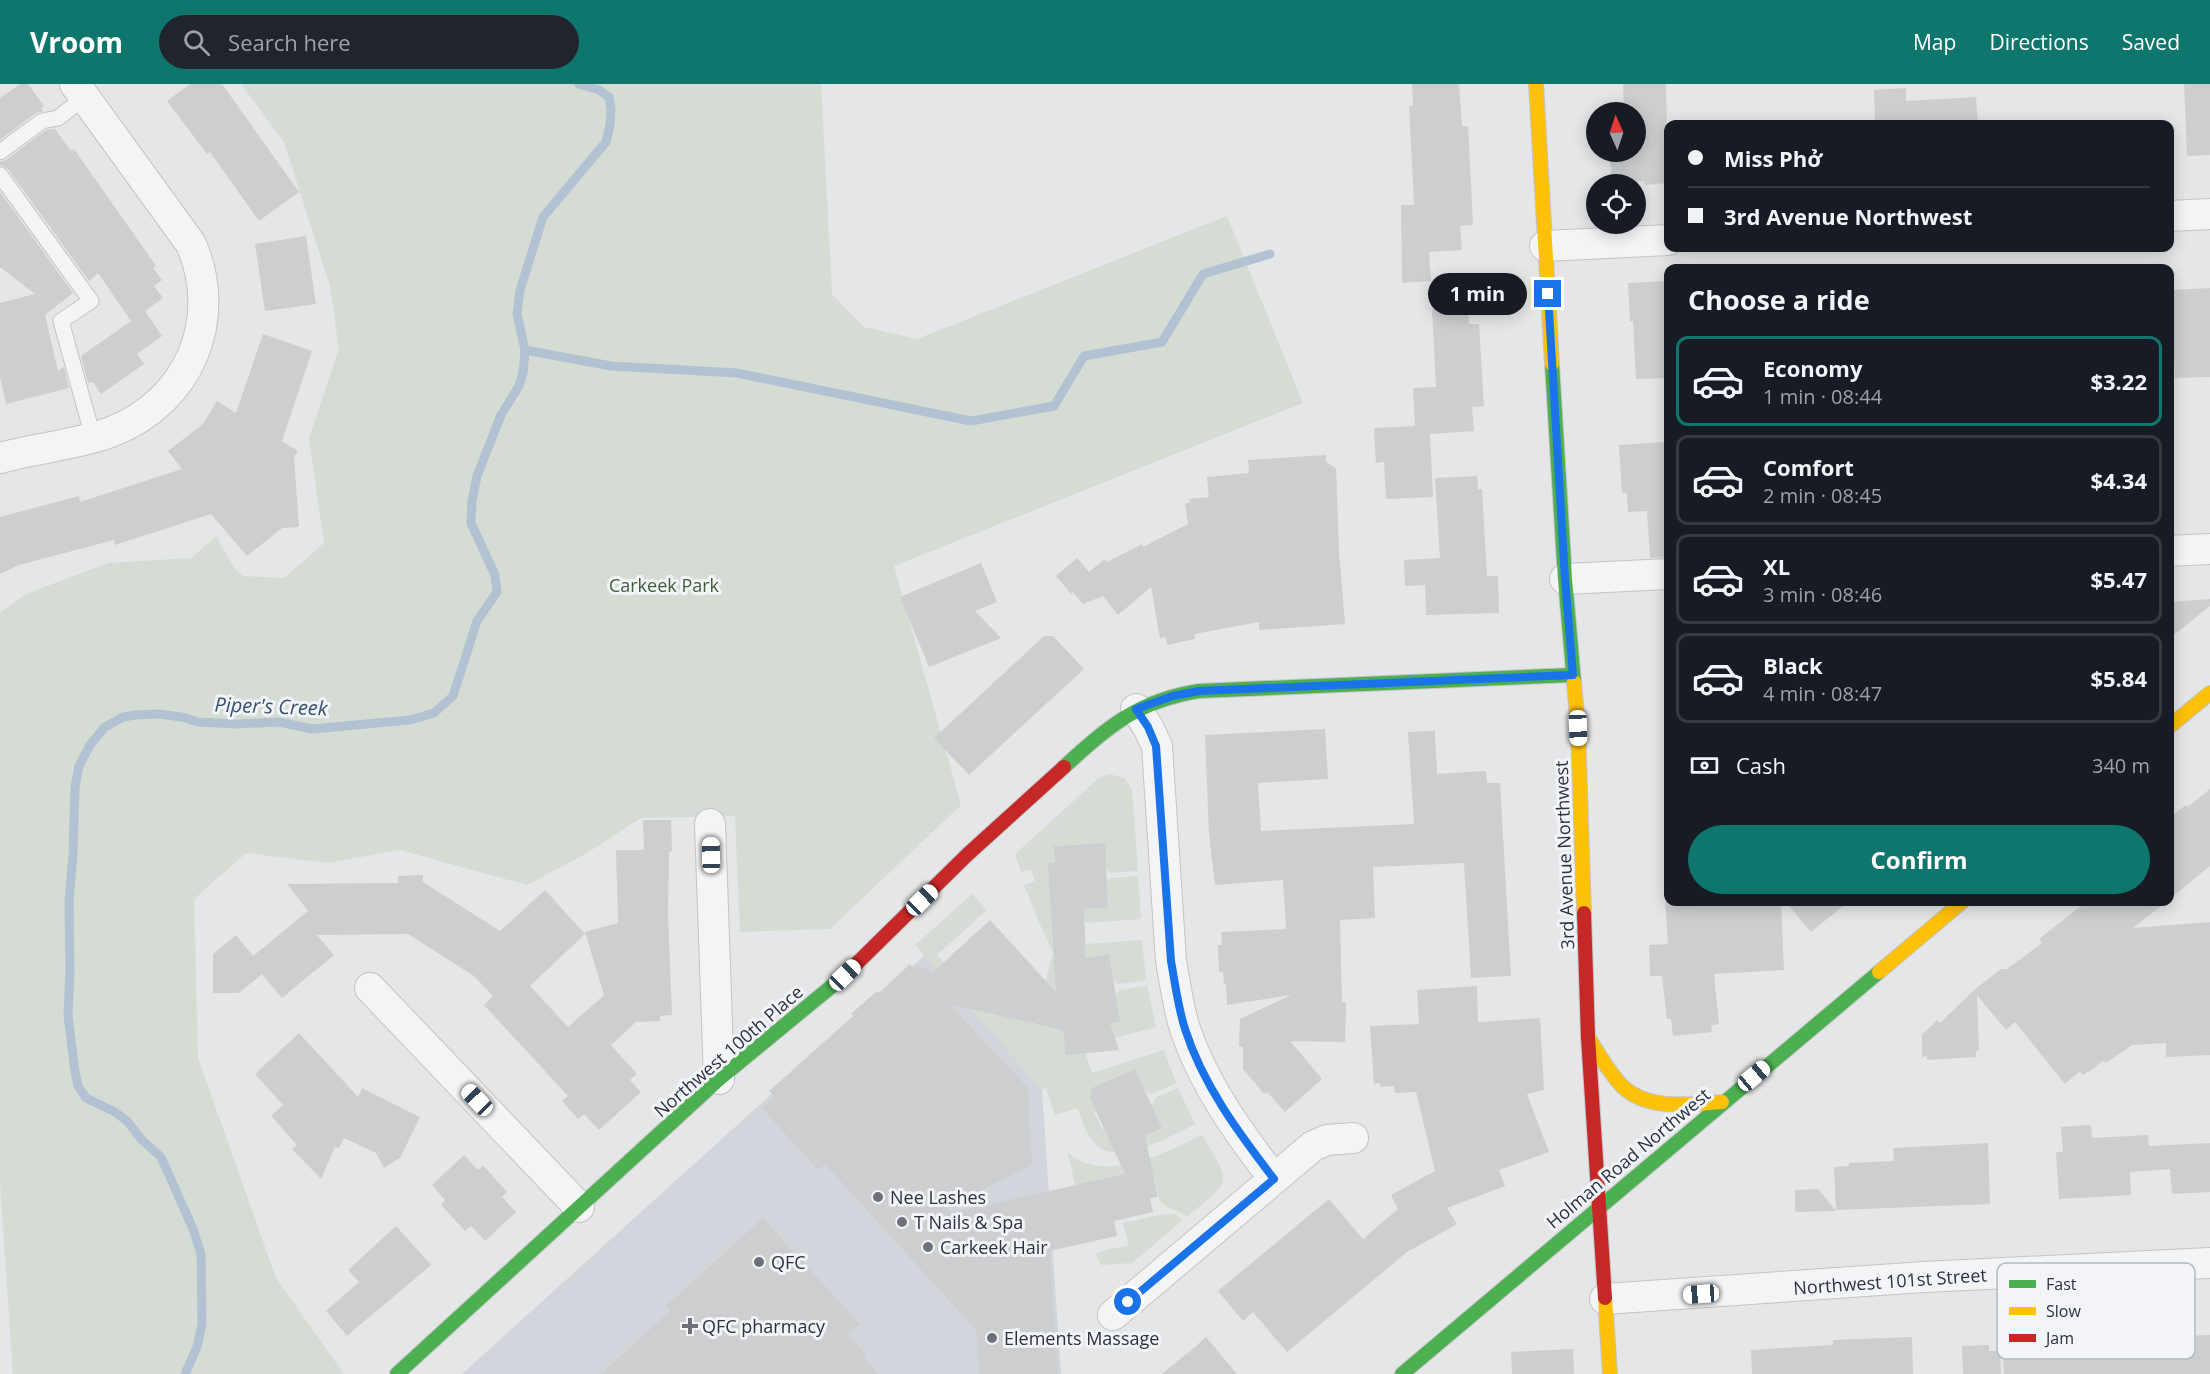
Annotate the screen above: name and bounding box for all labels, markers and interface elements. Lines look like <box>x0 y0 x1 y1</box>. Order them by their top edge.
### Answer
search box <box>159 15 579 69</box>
text: Vroom <box>30 23 123 61</box>
icon: search <box>180 26 213 59</box>
text: Search here <box>228 27 351 57</box>
text: Map <box>1913 28 1956 56</box>
text: Directions <box>1989 28 2089 56</box>
text: Saved <box>2122 28 2180 56</box>
north arrow <box>1586 102 1646 162</box>
map controls <box>1586 102 1646 234</box>
text: Miss Phở <box>1724 143 1822 173</box>
button: locate <box>1586 174 1646 234</box>
text: 3rd Avenue Northwest <box>1724 201 1972 231</box>
callout: 1 min <box>1428 273 1527 315</box>
text: 1 min <box>1450 280 1505 307</box>
route end <box>1534 280 1561 307</box>
text: Choose a ride <box>1688 281 1870 318</box>
text: Economy <box>1763 353 1862 383</box>
icon: car <box>1691 354 1745 408</box>
text: $3.22 <box>2090 366 2147 396</box>
text: 1 min · 08:44 <box>1763 383 1882 410</box>
text: Comfort <box>1763 452 1854 482</box>
icon: car <box>1691 453 1745 507</box>
text: $4.34 <box>2090 465 2147 495</box>
text: 2 min · 08:45 <box>1763 482 1882 509</box>
text: XL <box>1763 551 1790 581</box>
icon: car <box>1691 552 1745 606</box>
text: $5.47 <box>2090 564 2147 594</box>
park label: Carkeek Park <box>609 573 720 597</box>
text: 3 min · 08:46 <box>1763 581 1882 608</box>
text: Black <box>1763 650 1823 680</box>
icon: car <box>1691 651 1745 705</box>
text: $5.84 <box>2090 663 2147 693</box>
text: 4 min · 08:47 <box>1763 680 1882 707</box>
water label: Piper's Creek <box>214 691 329 722</box>
car <box>1568 710 1588 746</box>
icon: cash <box>1688 749 1721 782</box>
text: Cash <box>1736 750 1786 780</box>
text: 340 m <box>2092 752 2150 779</box>
street label: 3rd Avenue Northwest <box>1549 760 1579 950</box>
button: Confirm <box>1688 825 2150 894</box>
car <box>702 837 720 873</box>
car <box>903 881 941 919</box>
car <box>826 956 864 994</box>
street label: Northwest 100th Place <box>648 980 808 1122</box>
car <box>1734 1058 1774 1094</box>
car <box>458 1081 496 1119</box>
street label: Holman Road Northwest <box>1541 1082 1715 1234</box>
place label: Nee Lashes <box>890 1185 986 1209</box>
marker: Nee Lashes <box>871 1190 885 1204</box>
place label: T Nails & Spa <box>914 1210 1023 1234</box>
marker: T Nails & Spa <box>895 1215 909 1229</box>
place label: Carkeek Hair <box>940 1235 1048 1259</box>
marker: Carkeek Hair <box>921 1240 935 1254</box>
place label: QFC <box>771 1250 806 1274</box>
marker: QFC <box>752 1255 766 1269</box>
street label: Northwest 101st Street <box>1793 1262 1987 1300</box>
legend <box>1997 1263 2195 1359</box>
text: Fast <box>2046 1273 2077 1295</box>
car <box>1682 1284 1720 1304</box>
route start <box>1114 1288 1141 1315</box>
text: Slow <box>2046 1300 2081 1322</box>
place label: QFC pharmacy <box>702 1314 826 1338</box>
marker: QFC pharmacy <box>683 1319 697 1333</box>
place label: Elements Massage <box>1004 1326 1159 1350</box>
text: Jam <box>2044 1327 2074 1349</box>
marker: Elements Massage <box>985 1331 999 1345</box>

